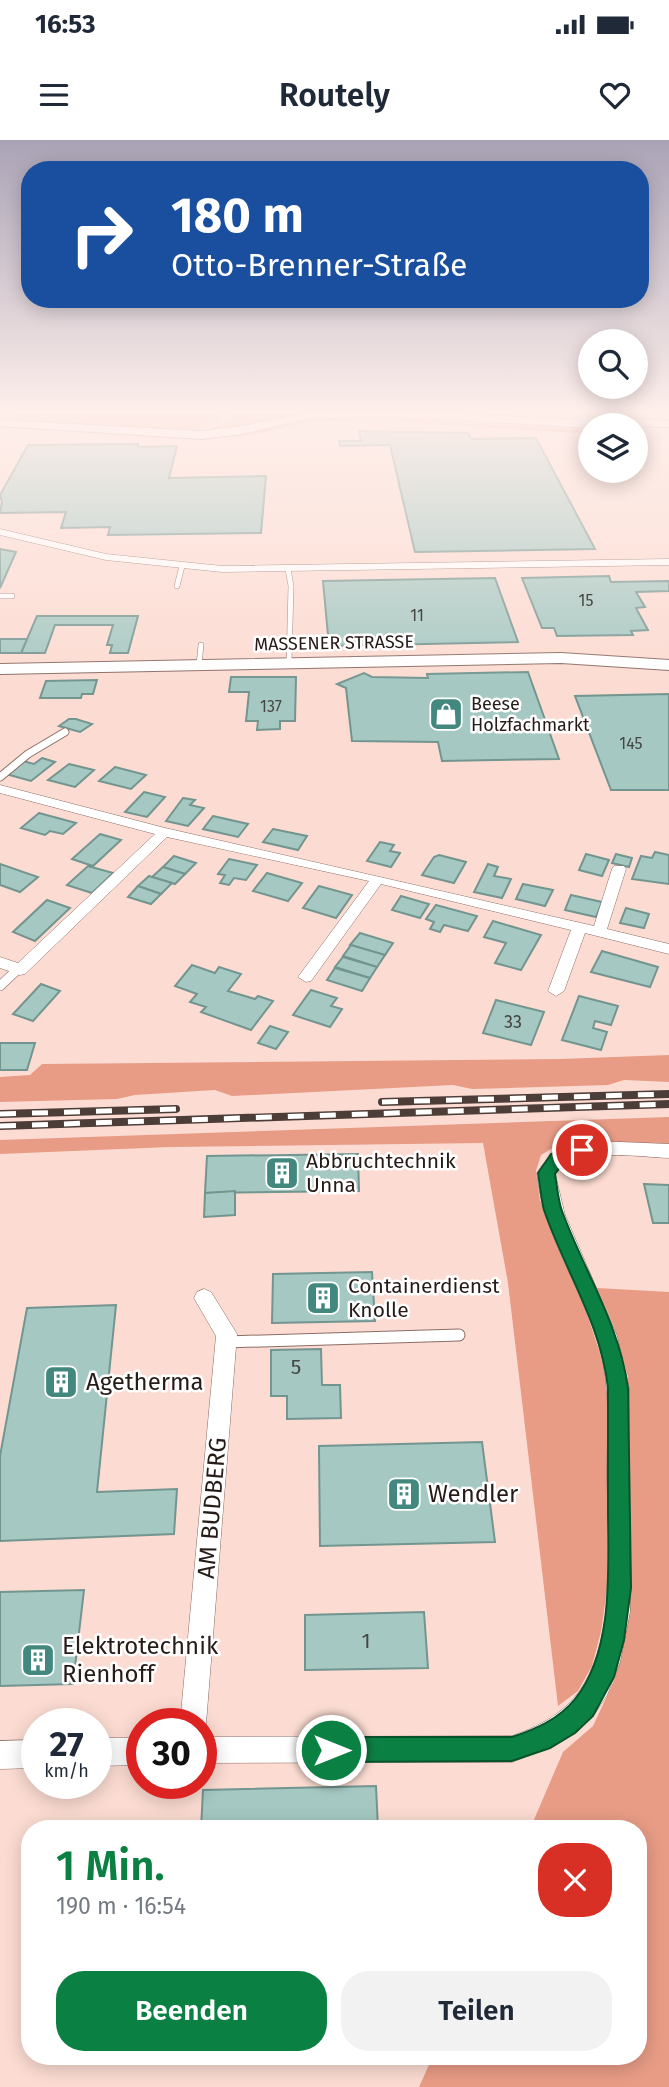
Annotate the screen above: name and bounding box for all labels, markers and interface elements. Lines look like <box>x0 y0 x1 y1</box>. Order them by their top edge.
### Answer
text: 16:53 <box>35 9 95 40</box>
icon: menu <box>35 76 73 114</box>
text: Routely <box>279 76 390 114</box>
icon: heart <box>596 76 634 114</box>
text: 180 m <box>171 186 304 245</box>
icon: right <box>56 189 147 280</box>
text: Otto-Brenner-Straße <box>171 246 468 284</box>
map controls <box>578 329 648 483</box>
button: search <box>578 329 648 399</box>
button: layers <box>578 413 648 483</box>
house number: 15 <box>579 591 593 610</box>
house number: 11 <box>410 606 424 625</box>
street label: MASSENER STRASSE <box>254 631 414 655</box>
place label: Beese Holzfachmarkt <box>471 693 590 736</box>
shop icon: Beese Holzfachmarkt <box>427 695 465 733</box>
house number: 137 <box>260 697 282 716</box>
house number: 145 <box>619 734 643 753</box>
house number: 33 <box>504 1011 522 1033</box>
pin <box>552 1120 612 1180</box>
icon: arrive <box>563 1131 601 1169</box>
place label: Abbruchtechnik Unna <box>306 1148 456 1198</box>
building icon: Abbruchtechnik Unna <box>263 1154 301 1192</box>
place label: Containerdienst Knolle <box>348 1273 500 1323</box>
building icon: Containerdienst Knolle <box>304 1279 342 1317</box>
house number: 5 <box>291 1354 301 1380</box>
building icon: Agetherma <box>42 1363 80 1401</box>
place label: Agetherma <box>86 1368 204 1396</box>
street label: AM BUDBERG <box>192 1436 232 1580</box>
building icon: Wendler <box>385 1475 423 1513</box>
place label: Wendler <box>428 1480 519 1508</box>
house number: 1 <box>361 1628 371 1654</box>
place label: Elektrotechnik Rienhoff <box>62 1632 219 1688</box>
building icon: Elektrotechnik Rienhoff <box>19 1641 57 1679</box>
speed limit sign: 30 <box>126 1708 217 1799</box>
position arrow <box>294 1713 368 1787</box>
text: 27 <box>49 1723 84 1765</box>
text: km/h <box>44 1760 89 1782</box>
text: 1 Min. <box>56 1841 165 1891</box>
button: close <box>538 1843 612 1917</box>
text: 190 m · 16:54 <box>56 1892 186 1920</box>
button: Beenden <box>56 1971 327 2051</box>
button: Teilen <box>341 1971 612 2051</box>

